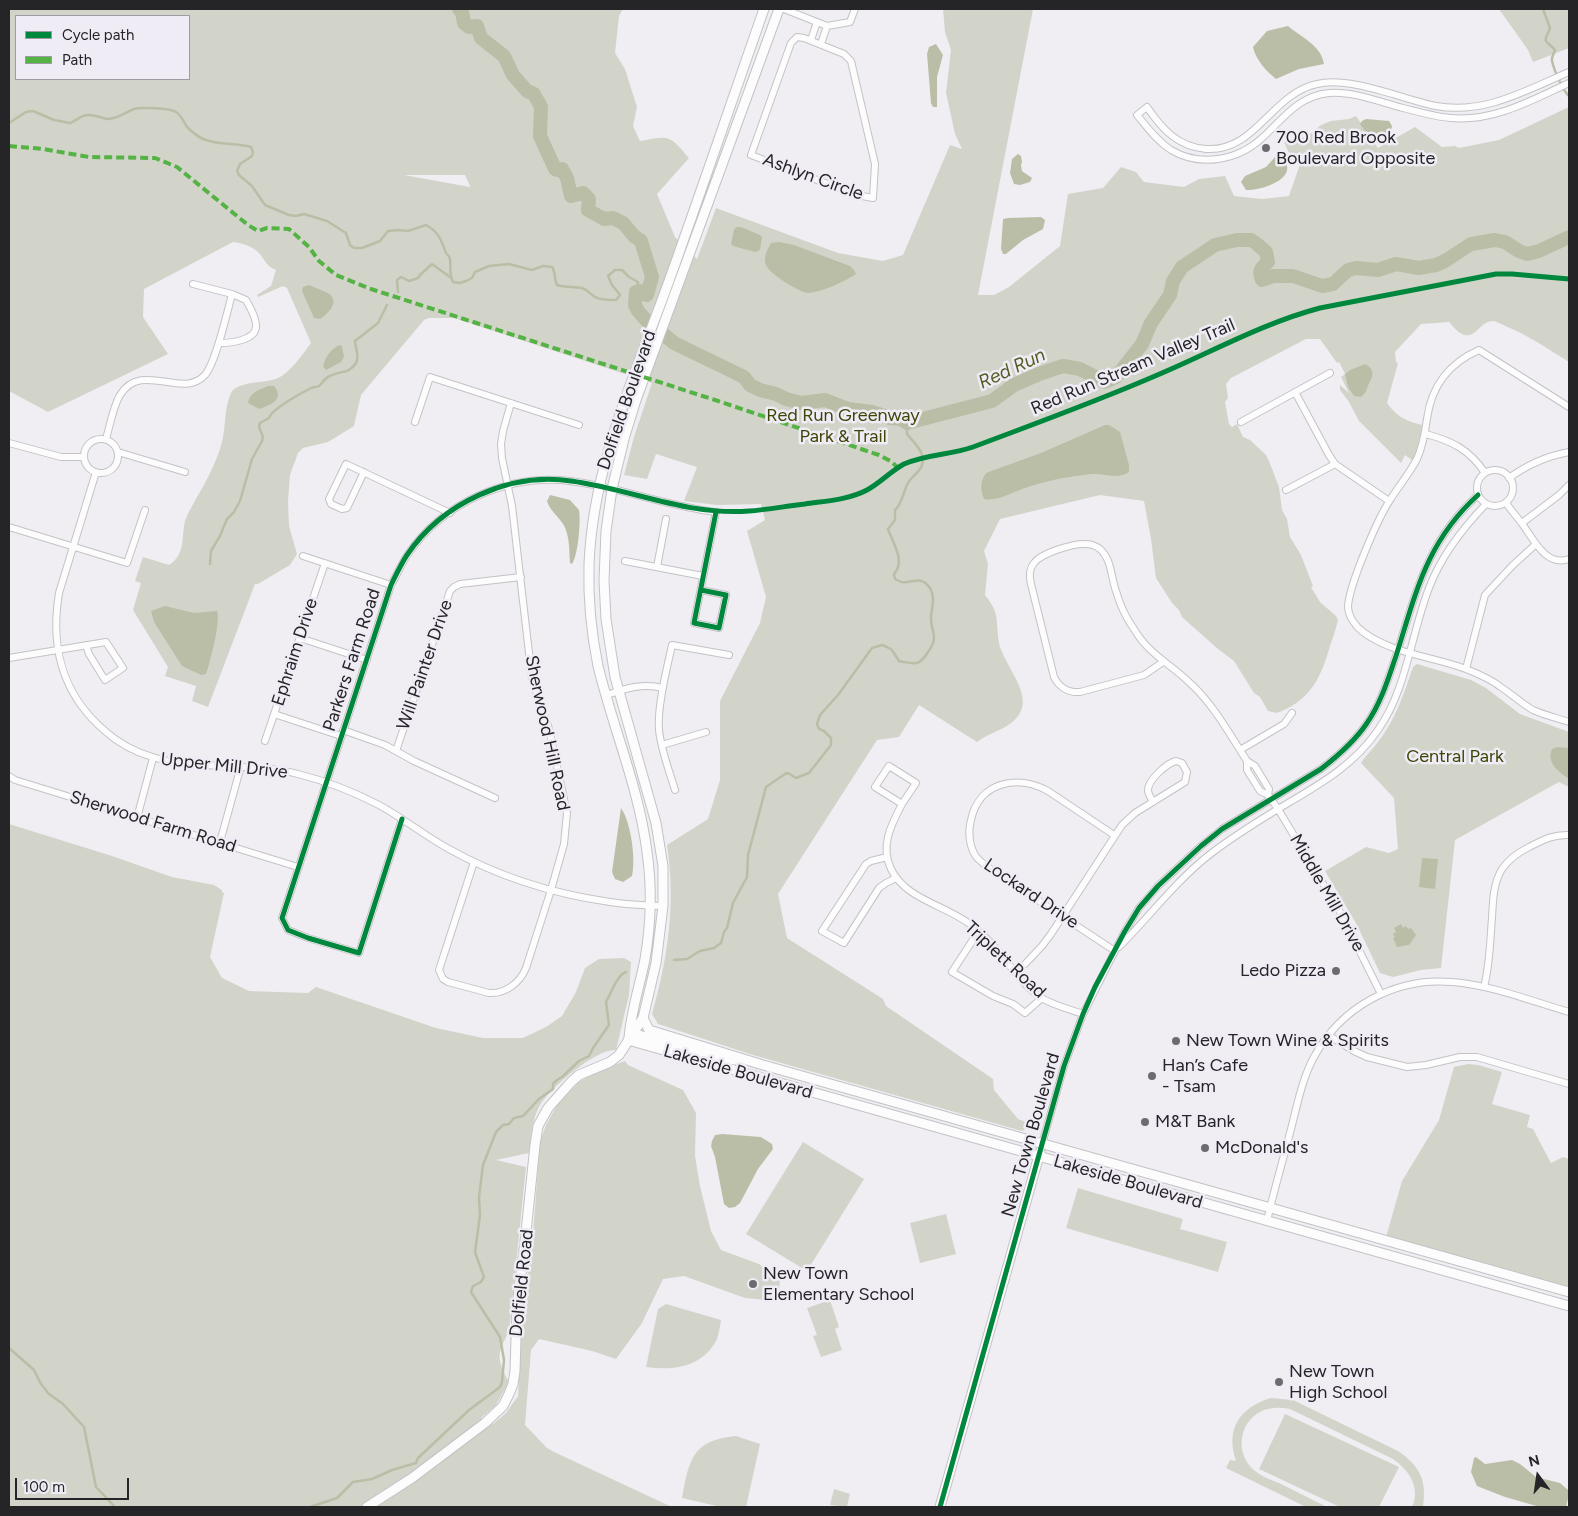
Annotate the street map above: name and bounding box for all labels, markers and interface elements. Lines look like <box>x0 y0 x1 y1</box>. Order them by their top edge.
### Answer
legend <box>15 15 190 80</box>
text: Cycle path <box>62 26 134 44</box>
text: Path <box>62 51 92 69</box>
place label: 700 Red Brook Boulevard Opposite <box>1276 127 1435 170</box>
marker: 700 Red Brook Boulevard Opposite <box>1260 142 1272 154</box>
street label: Ashlyn Circle <box>760 149 866 205</box>
street label: Red Run Stream Valley Trail <box>1028 314 1238 420</box>
street label: Dolfield Boulevard <box>593 327 661 473</box>
water label: Red Run <box>975 344 1049 394</box>
park label: Red Run Greenway Park & Trail <box>766 405 920 448</box>
street label: Parkers Farm Road <box>319 586 385 734</box>
street label: Ephraim Drive <box>267 595 323 709</box>
street label: Will Painter Drive <box>393 597 457 733</box>
street label: Sherwood Hill Road <box>520 653 574 813</box>
park label: Central Park <box>1406 746 1504 768</box>
street label: Upper Mill Drive <box>159 749 289 783</box>
street label: Sherwood Farm Road <box>67 786 239 858</box>
street label: Middle Mill Drive <box>1285 830 1369 956</box>
street label: Lockard Drive <box>979 854 1083 934</box>
street label: Triplett Road <box>960 917 1050 1003</box>
place label: Ledo Pizza <box>1240 960 1326 982</box>
marker: Ledo Pizza <box>1330 965 1342 977</box>
place label: New Town Wine & Spirits <box>1186 1030 1389 1052</box>
marker: New Town Wine & Spirits <box>1170 1035 1182 1047</box>
street label: Lakeside Boulevard <box>661 1040 815 1104</box>
street label: New Town Boulevard <box>997 1050 1065 1220</box>
place label: Han’s Cafe - Tsam <box>1162 1055 1248 1098</box>
marker: Han’s Cafe - Tsam <box>1146 1070 1158 1082</box>
place label: M&T Bank <box>1155 1111 1235 1133</box>
marker: M&T Bank <box>1139 1116 1151 1128</box>
place label: McDonald's <box>1215 1137 1309 1159</box>
marker: McDonald's <box>1199 1142 1211 1154</box>
street label: Lakeside Boulevard <box>1051 1150 1205 1214</box>
street label: Dolfield Road <box>506 1228 538 1338</box>
place label: New Town Elementary School <box>763 1263 914 1306</box>
marker: New Town Elementary School <box>747 1278 759 1290</box>
place label: New Town High School <box>1289 1361 1387 1404</box>
marker: New Town High School <box>1273 1376 1285 1388</box>
north arrow <box>1513 1451 1563 1501</box>
text: N <box>1527 1451 1542 1471</box>
scale bar <box>18 1468 131 1500</box>
text: 100 m <box>23 1478 65 1496</box>

